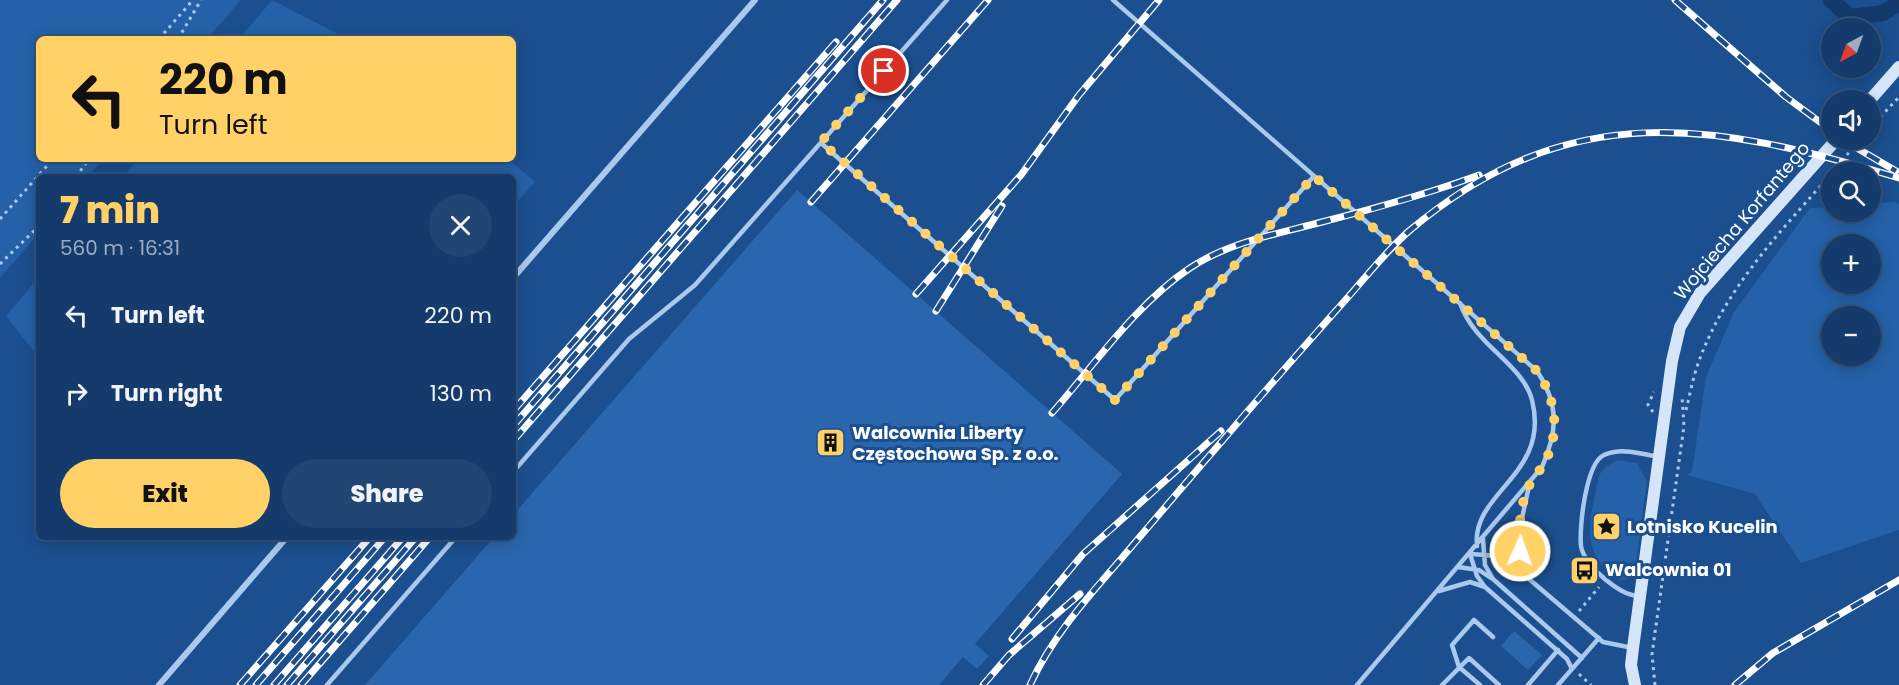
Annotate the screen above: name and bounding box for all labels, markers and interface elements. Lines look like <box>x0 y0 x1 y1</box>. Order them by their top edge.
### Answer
north arrow <box>1821 18 1881 78</box>
map controls <box>1821 18 1881 366</box>
pin <box>858 45 909 96</box>
text: 220 m <box>159 50 288 109</box>
icon: arrive <box>867 54 900 87</box>
icon: left <box>60 60 138 138</box>
button: sound <box>1821 90 1881 150</box>
text: Turn left <box>159 106 268 143</box>
street label: Wojciecha Korfantego <box>1668 136 1815 305</box>
button: search <box>1821 162 1881 222</box>
text: 7 min <box>60 185 160 236</box>
button: close <box>429 194 492 257</box>
text: 560 m · 16:31 <box>60 234 180 262</box>
button: + <box>1821 234 1881 294</box>
icon: left <box>60 299 93 332</box>
text: Turn left <box>111 300 205 331</box>
text: 220 m <box>424 300 492 331</box>
button: − <box>1821 306 1881 366</box>
icon: right <box>60 377 93 410</box>
text: Turn right <box>111 378 222 409</box>
text: 130 m <box>430 378 492 409</box>
place label: Walcownia Liberty Częstochowa Sp. z o.o. <box>852 420 1059 466</box>
building icon: Walcownia Liberty Częstochowa Sp. z o.o. <box>815 427 847 459</box>
button: Exit <box>60 459 270 528</box>
button: Share <box>282 459 492 528</box>
place icon: Lotnisko Kucelin <box>1590 511 1622 543</box>
place label: Lotnisko Kucelin <box>1627 514 1778 539</box>
position arrow <box>1488 519 1552 583</box>
bus stop icon: Walcownia 01 <box>1568 554 1600 586</box>
place label: Walcownia 01 <box>1605 557 1731 582</box>

